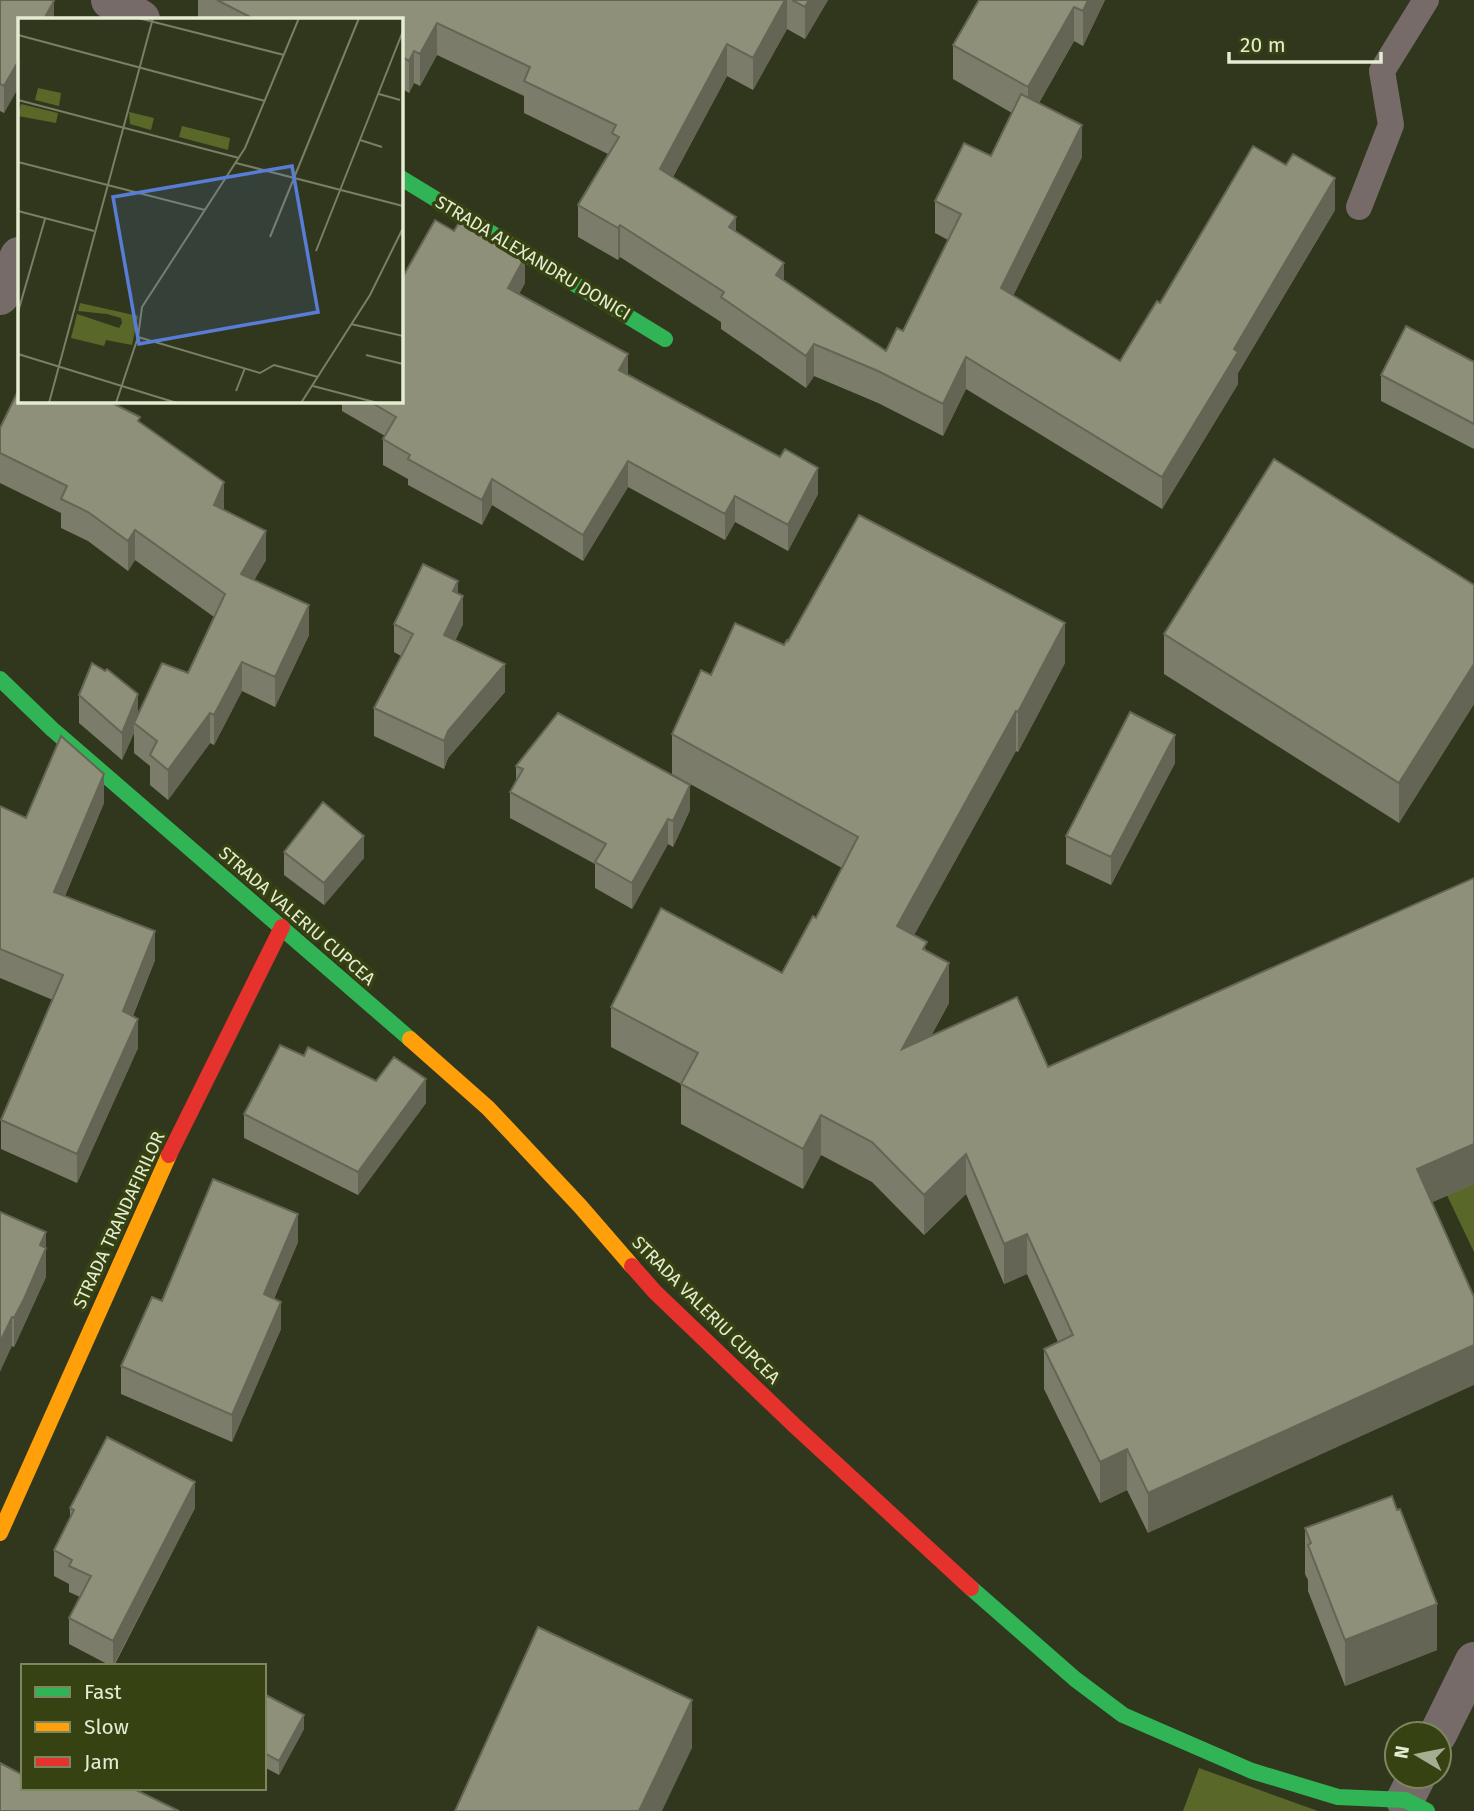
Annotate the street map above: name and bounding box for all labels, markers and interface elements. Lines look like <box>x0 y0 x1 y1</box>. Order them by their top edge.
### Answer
inset map <box>18 18 402 402</box>
scale bar <box>1229 21 1381 65</box>
text: 20 m <box>1240 32 1286 58</box>
street label: STRADA ALEXANDRU DONICI <box>431 191 635 325</box>
street label: STRADA VALERIU CUPCEA <box>214 842 380 990</box>
street label: STRADA TRANDAFIRILOR <box>68 1128 170 1312</box>
street label: STRADA VALERIU CUPCEA <box>627 1231 785 1389</box>
legend <box>21 1664 266 1790</box>
text: Fast <box>84 1679 122 1705</box>
text: Slow <box>84 1714 129 1740</box>
north arrow <box>1383 1720 1453 1790</box>
text: N <box>1389 1744 1414 1760</box>
text: Jam <box>84 1749 120 1775</box>

